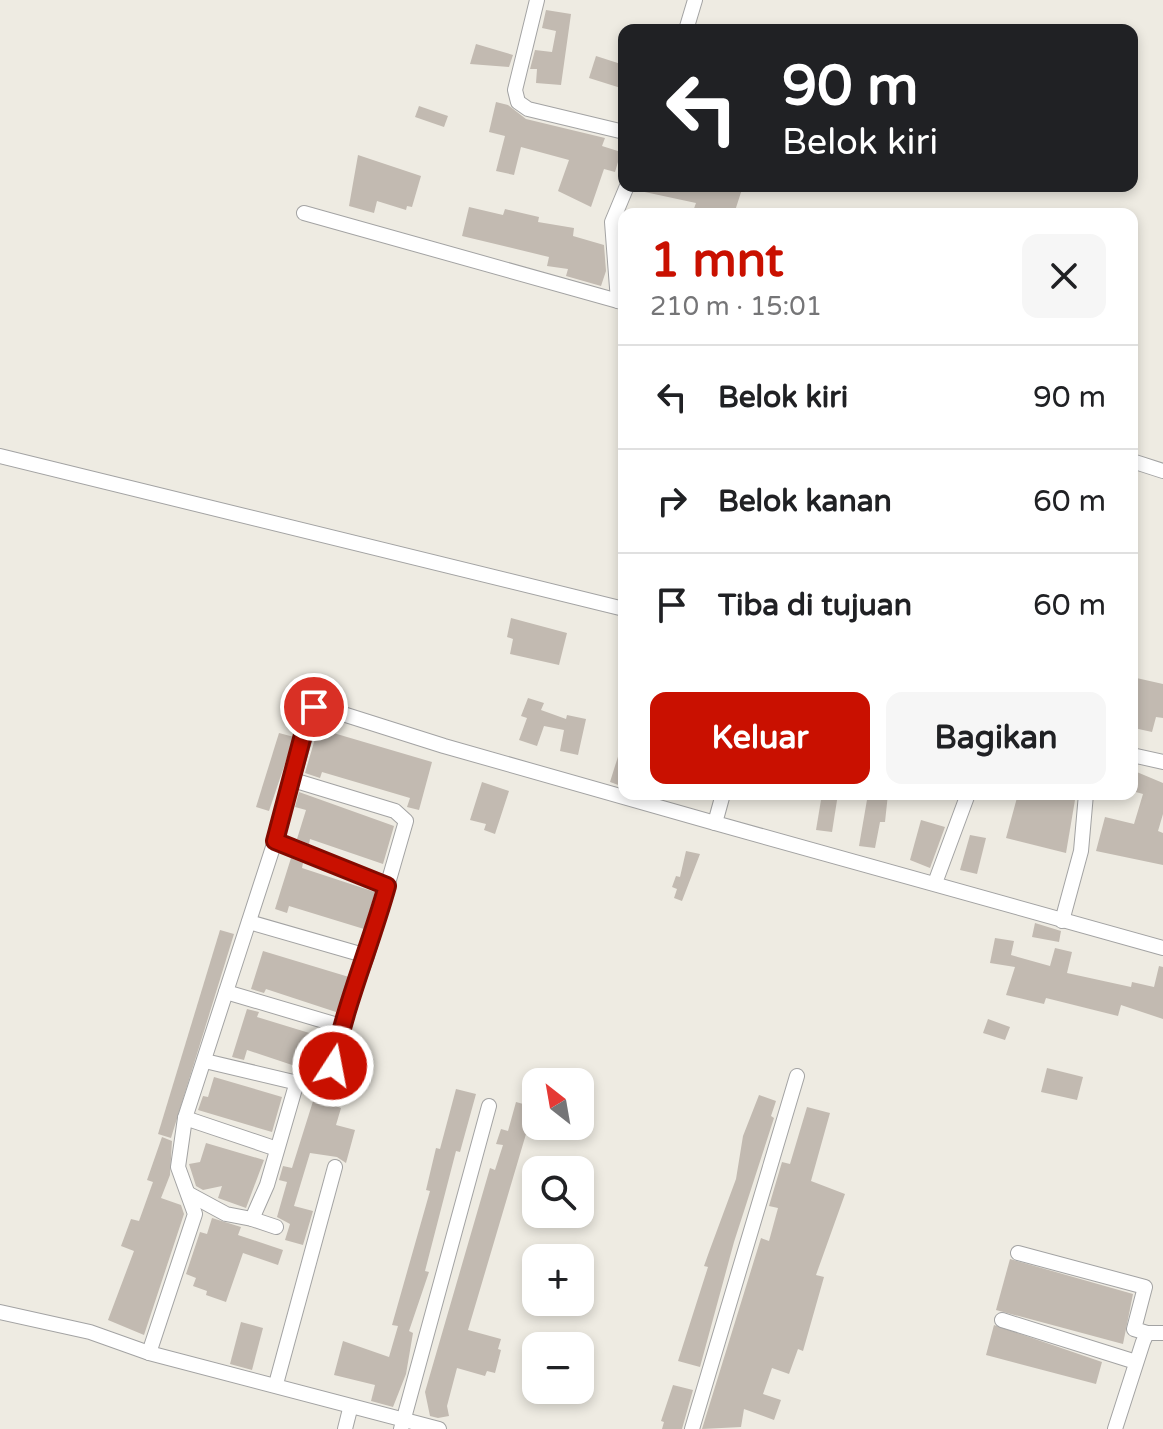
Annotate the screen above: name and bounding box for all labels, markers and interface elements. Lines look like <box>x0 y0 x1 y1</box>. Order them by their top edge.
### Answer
text: 90 m <box>782 53 918 120</box>
icon: left <box>650 56 754 160</box>
text: Belok kiri <box>782 121 938 164</box>
text: 1 mnt <box>650 232 784 290</box>
button: close <box>1022 234 1106 318</box>
text: 210 m · 15:01 <box>650 291 822 322</box>
icon: left <box>650 375 694 419</box>
text: Belok kiri <box>718 379 848 416</box>
text: 90 m <box>1033 379 1106 416</box>
icon: right <box>650 479 694 523</box>
text: Belok kanan <box>718 483 892 520</box>
text: 60 m <box>1033 483 1106 520</box>
icon: arrive <box>650 583 694 627</box>
text: Tiba di tujuan <box>718 587 912 624</box>
text: 60 m <box>1033 587 1106 624</box>
pin <box>280 673 348 741</box>
icon: arrive <box>292 685 336 729</box>
button: Keluar <box>650 692 870 784</box>
button: Bagikan <box>886 692 1106 784</box>
position arrow <box>291 1024 375 1108</box>
north arrow <box>522 1068 594 1140</box>
map controls <box>522 1068 594 1404</box>
button: search <box>522 1156 594 1228</box>
button: + <box>522 1244 594 1316</box>
button: − <box>522 1332 594 1404</box>

